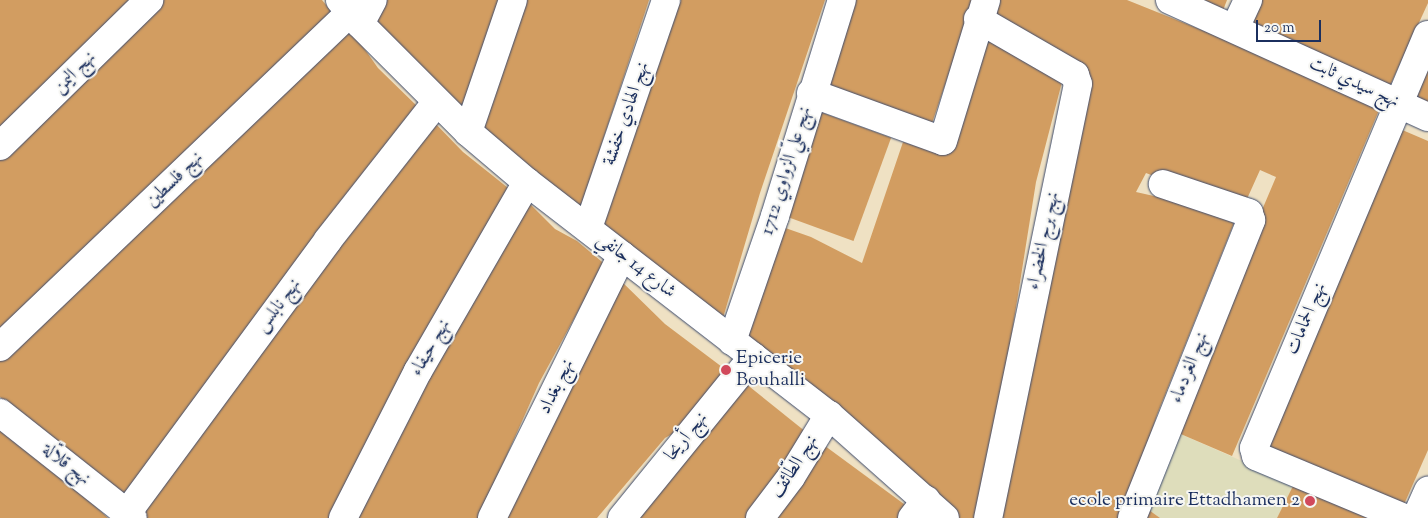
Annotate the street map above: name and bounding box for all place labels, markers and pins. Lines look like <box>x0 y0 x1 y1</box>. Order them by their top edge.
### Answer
place label: Epicerie Bouhalli <box>736 348 805 392</box>
marker: Epicerie Bouhalli <box>720 364 732 376</box>
place label: ecole primaire Ettadhamen 2 <box>1069 490 1300 512</box>
marker: ecole primaire Ettadhamen 2 <box>1304 495 1316 507</box>

